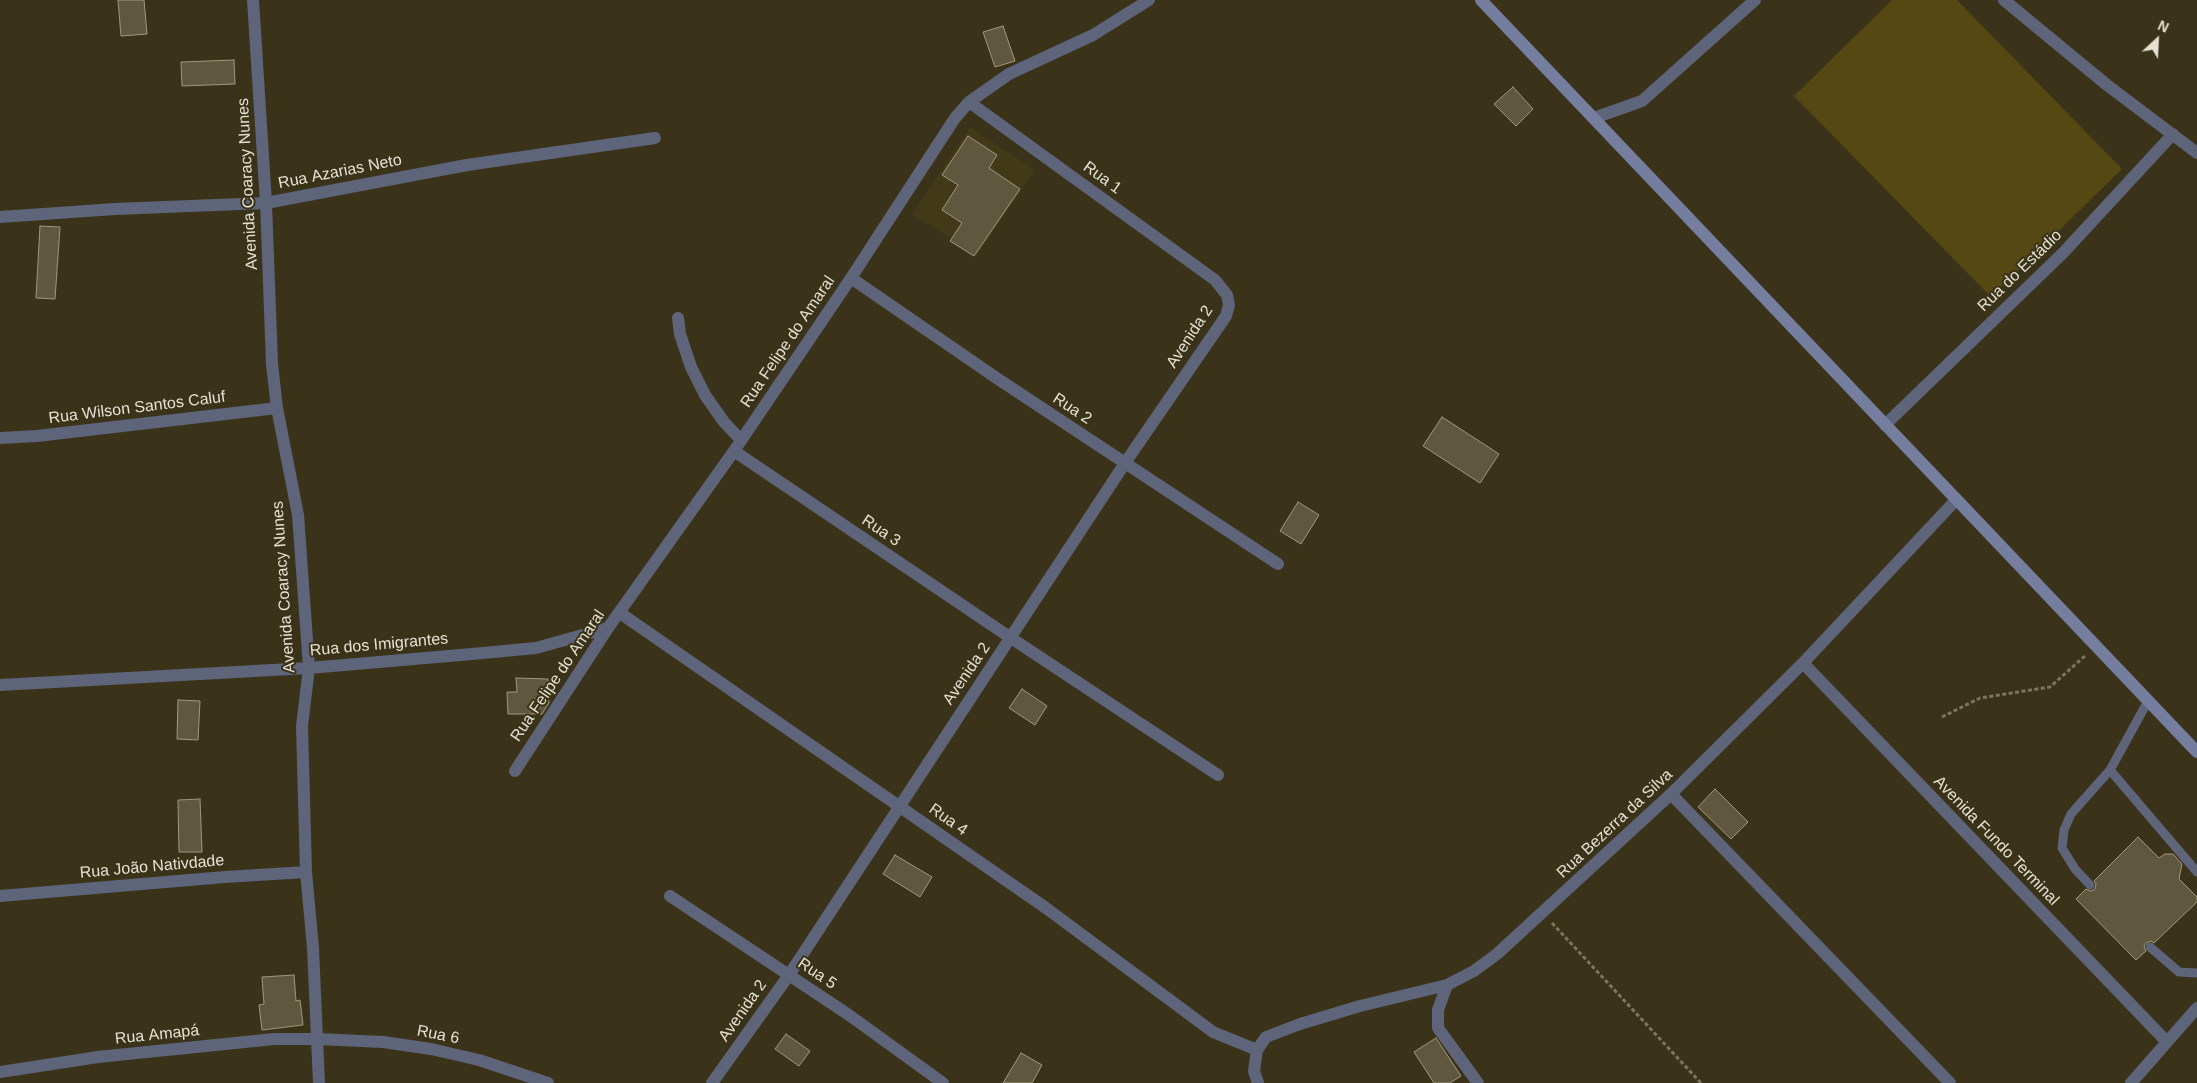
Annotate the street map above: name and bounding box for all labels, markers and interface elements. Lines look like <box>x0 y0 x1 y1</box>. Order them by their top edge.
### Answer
north arrow <box>2132 15 2182 65</box>
text: N <box>2155 17 2171 36</box>
street label: Avenida Coaracy Nunes <box>234 97 262 271</box>
street label: Rua Azarias Neto <box>277 151 403 193</box>
street label: Rua 1 <box>1079 158 1125 198</box>
street label: Rua do Estádio <box>1974 226 2066 316</box>
street label: Rua Felipe do Amaral <box>737 272 839 412</box>
street label: Avenida 2 <box>1163 302 1217 372</box>
street label: Rua Wilson Santos Caluf <box>48 388 226 428</box>
street label: Rua 2 <box>1049 389 1095 429</box>
street label: Avenida Coaracy Nunes <box>268 500 300 674</box>
street label: Rua 3 <box>858 511 904 551</box>
street label: Rua Felipe do Amaral <box>507 606 609 746</box>
street label: Rua dos Imigrantes <box>309 629 449 661</box>
street label: Avenida 2 <box>939 639 995 709</box>
street label: Rua Bezerra da Silva <box>1553 765 1677 883</box>
street label: Avenida Fundo Terminal <box>1929 772 2063 910</box>
street label: Rua 4 <box>925 800 971 840</box>
street label: Rua João Nativdade <box>79 851 225 883</box>
street label: Rua 5 <box>794 954 840 994</box>
street label: Avenida 2 <box>715 976 771 1046</box>
street label: Rua Amapá <box>114 1021 200 1049</box>
street label: Rua 6 <box>415 1022 461 1048</box>

